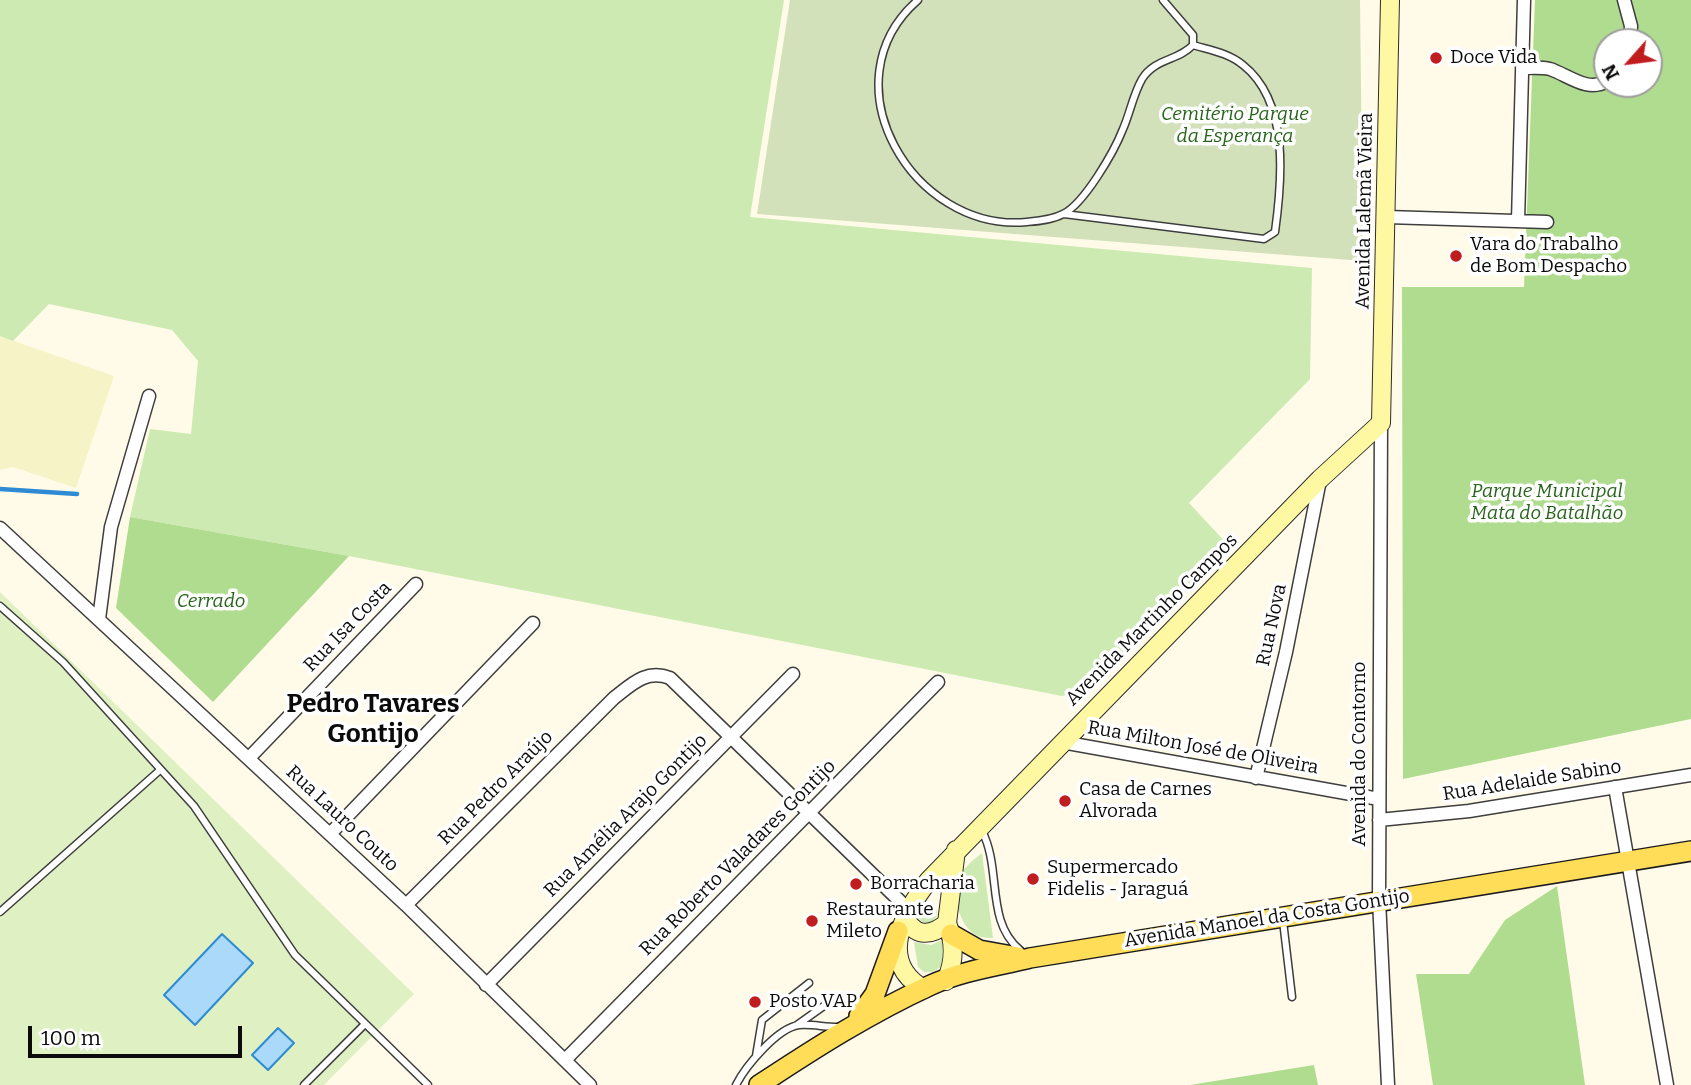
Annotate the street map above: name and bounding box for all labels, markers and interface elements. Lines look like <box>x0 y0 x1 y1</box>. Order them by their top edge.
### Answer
north arrow <box>1593 28 1663 98</box>
place label: Doce Vida <box>1450 47 1537 69</box>
marker: Doce Vida <box>1428 50 1444 66</box>
text: N <box>1597 60 1624 84</box>
park label: Cemitério Parque da Esperança <box>1161 104 1309 148</box>
street label: Avenida Lalemã Vieira <box>1352 113 1378 309</box>
place label: Vara do Trabalho de Bom Despacho <box>1470 234 1627 278</box>
marker: Vara do Trabalho de Bom Despacho <box>1448 248 1464 264</box>
park label: Parque Municipal Mata do Batalhão <box>1471 481 1623 525</box>
street label: Avenida Martinho Campos <box>1061 529 1243 711</box>
street label: Rua Isa Costa <box>299 577 397 677</box>
street label: Rua Nova <box>1252 582 1292 668</box>
park label: Cerrado <box>177 591 245 613</box>
street label: Avenida do Contorno <box>1349 662 1371 846</box>
district label: Pedro Tavares Gontijo <box>286 689 460 750</box>
street label: Rua Milton José de Oliveira <box>1086 716 1320 780</box>
street label: Rua Pedro Araújo <box>434 726 558 850</box>
street label: Rua Amélia Arajo Gontijo <box>540 730 712 902</box>
street label: Rua Roberto Valadares Gontijo <box>635 755 841 961</box>
street label: Rua Adelaide Sabino <box>1441 756 1623 806</box>
street label: Rua Lauro Couto <box>281 761 403 877</box>
place label: Casa de Carnes Alvorada <box>1079 779 1212 823</box>
marker: Casa de Carnes Alvorada <box>1057 793 1073 809</box>
place label: Supermercado Fidelis - Jaraguá <box>1047 857 1188 901</box>
marker: Supermercado Fidelis - Jaraguá <box>1025 871 1041 887</box>
place label: Borracharia <box>870 873 975 895</box>
marker: Borracharia <box>848 876 864 892</box>
street label: Avenida Manoel da Costa Gontijo <box>1123 885 1411 953</box>
place label: Restaurante Mileto <box>826 899 934 943</box>
marker: Restaurante Mileto <box>804 913 820 929</box>
place label: Posto VAP <box>769 991 857 1013</box>
marker: Posto VAP <box>747 994 763 1010</box>
scale bar <box>32 1012 245 1056</box>
text: 100 m <box>41 1025 101 1051</box>

